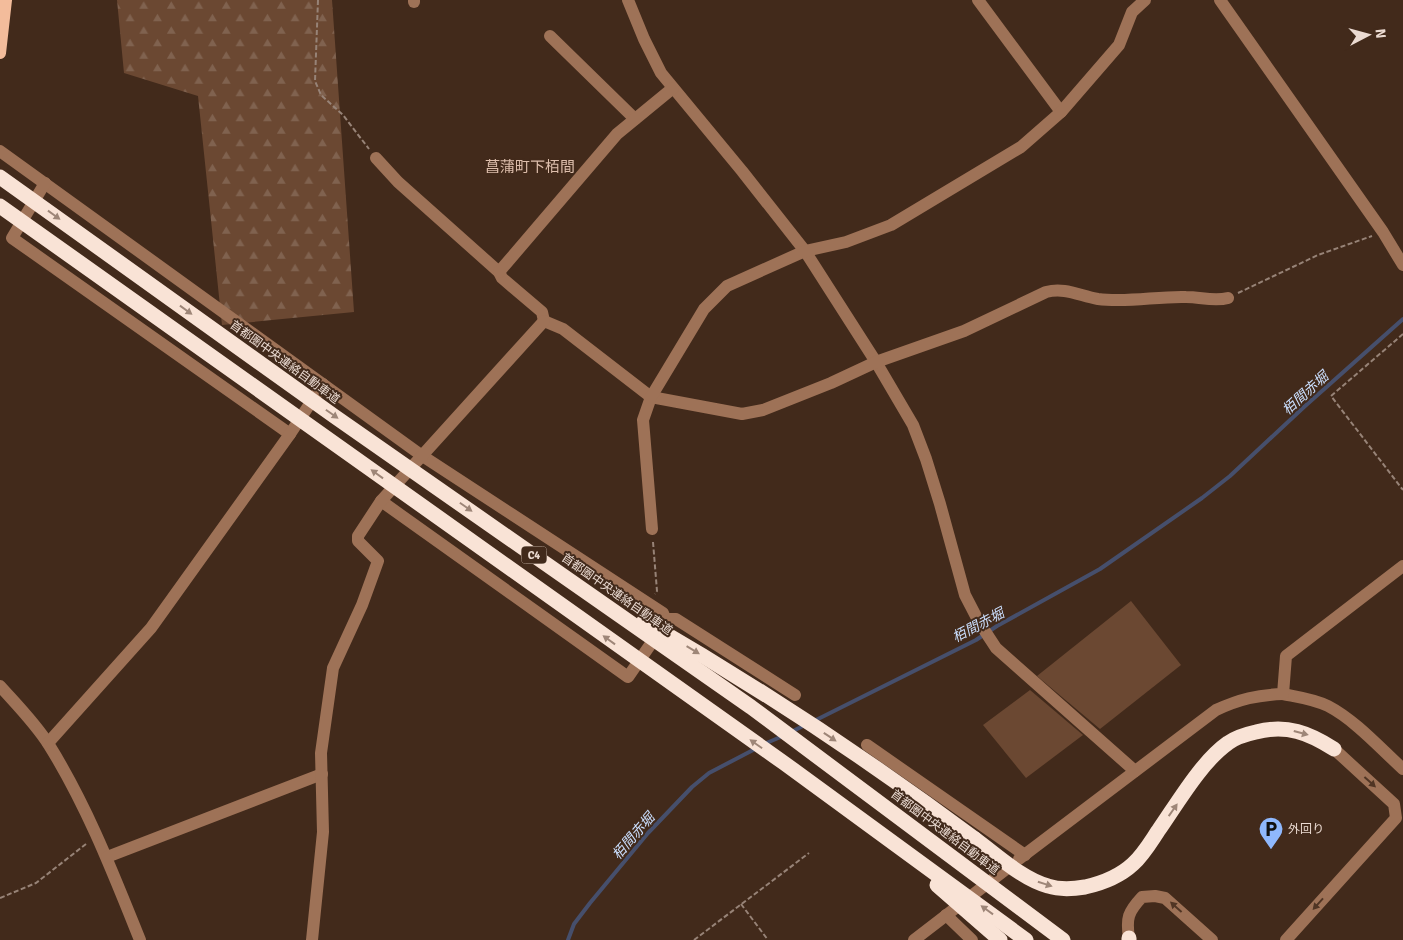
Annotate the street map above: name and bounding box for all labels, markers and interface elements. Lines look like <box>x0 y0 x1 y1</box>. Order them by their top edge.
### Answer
north arrow <box>1343 10 1393 60</box>
text: N <box>1371 28 1389 39</box>
district label: 菖蒲町下栢間 <box>485 158 575 176</box>
one-way arrow <box>47 210 61 220</box>
one-way arrow <box>179 305 193 315</box>
street label: 首都圏中央連絡自動車道 <box>227 318 343 407</box>
water label: 栢間赤堀 <box>1279 367 1333 418</box>
one-way arrow <box>326 409 339 419</box>
one-way arrow <box>370 469 384 479</box>
one-way arrow <box>459 502 473 512</box>
road number: C4 <box>522 546 546 564</box>
street label: 首都圏中央連絡自動車道 <box>558 550 675 638</box>
water label: 栢間赤堀 <box>950 604 1009 646</box>
one-way arrow <box>602 635 616 645</box>
one-way arrow <box>687 645 700 654</box>
one-way arrow <box>1293 729 1308 737</box>
one-way arrow <box>824 732 837 742</box>
one-way arrow <box>749 739 763 749</box>
one-way arrow <box>1364 776 1376 788</box>
street label: 首都圏中央連絡自動車道 <box>887 787 1002 878</box>
one-way arrow <box>1168 803 1178 816</box>
water label: 栢間赤堀 <box>609 808 659 863</box>
parking icon: 外回り <box>1258 816 1284 850</box>
place label: 外回り <box>1288 822 1324 837</box>
one-way arrow <box>1038 881 1053 889</box>
one-way arrow <box>1312 898 1324 910</box>
one-way arrow <box>1170 901 1182 913</box>
one-way arrow <box>981 905 994 915</box>

